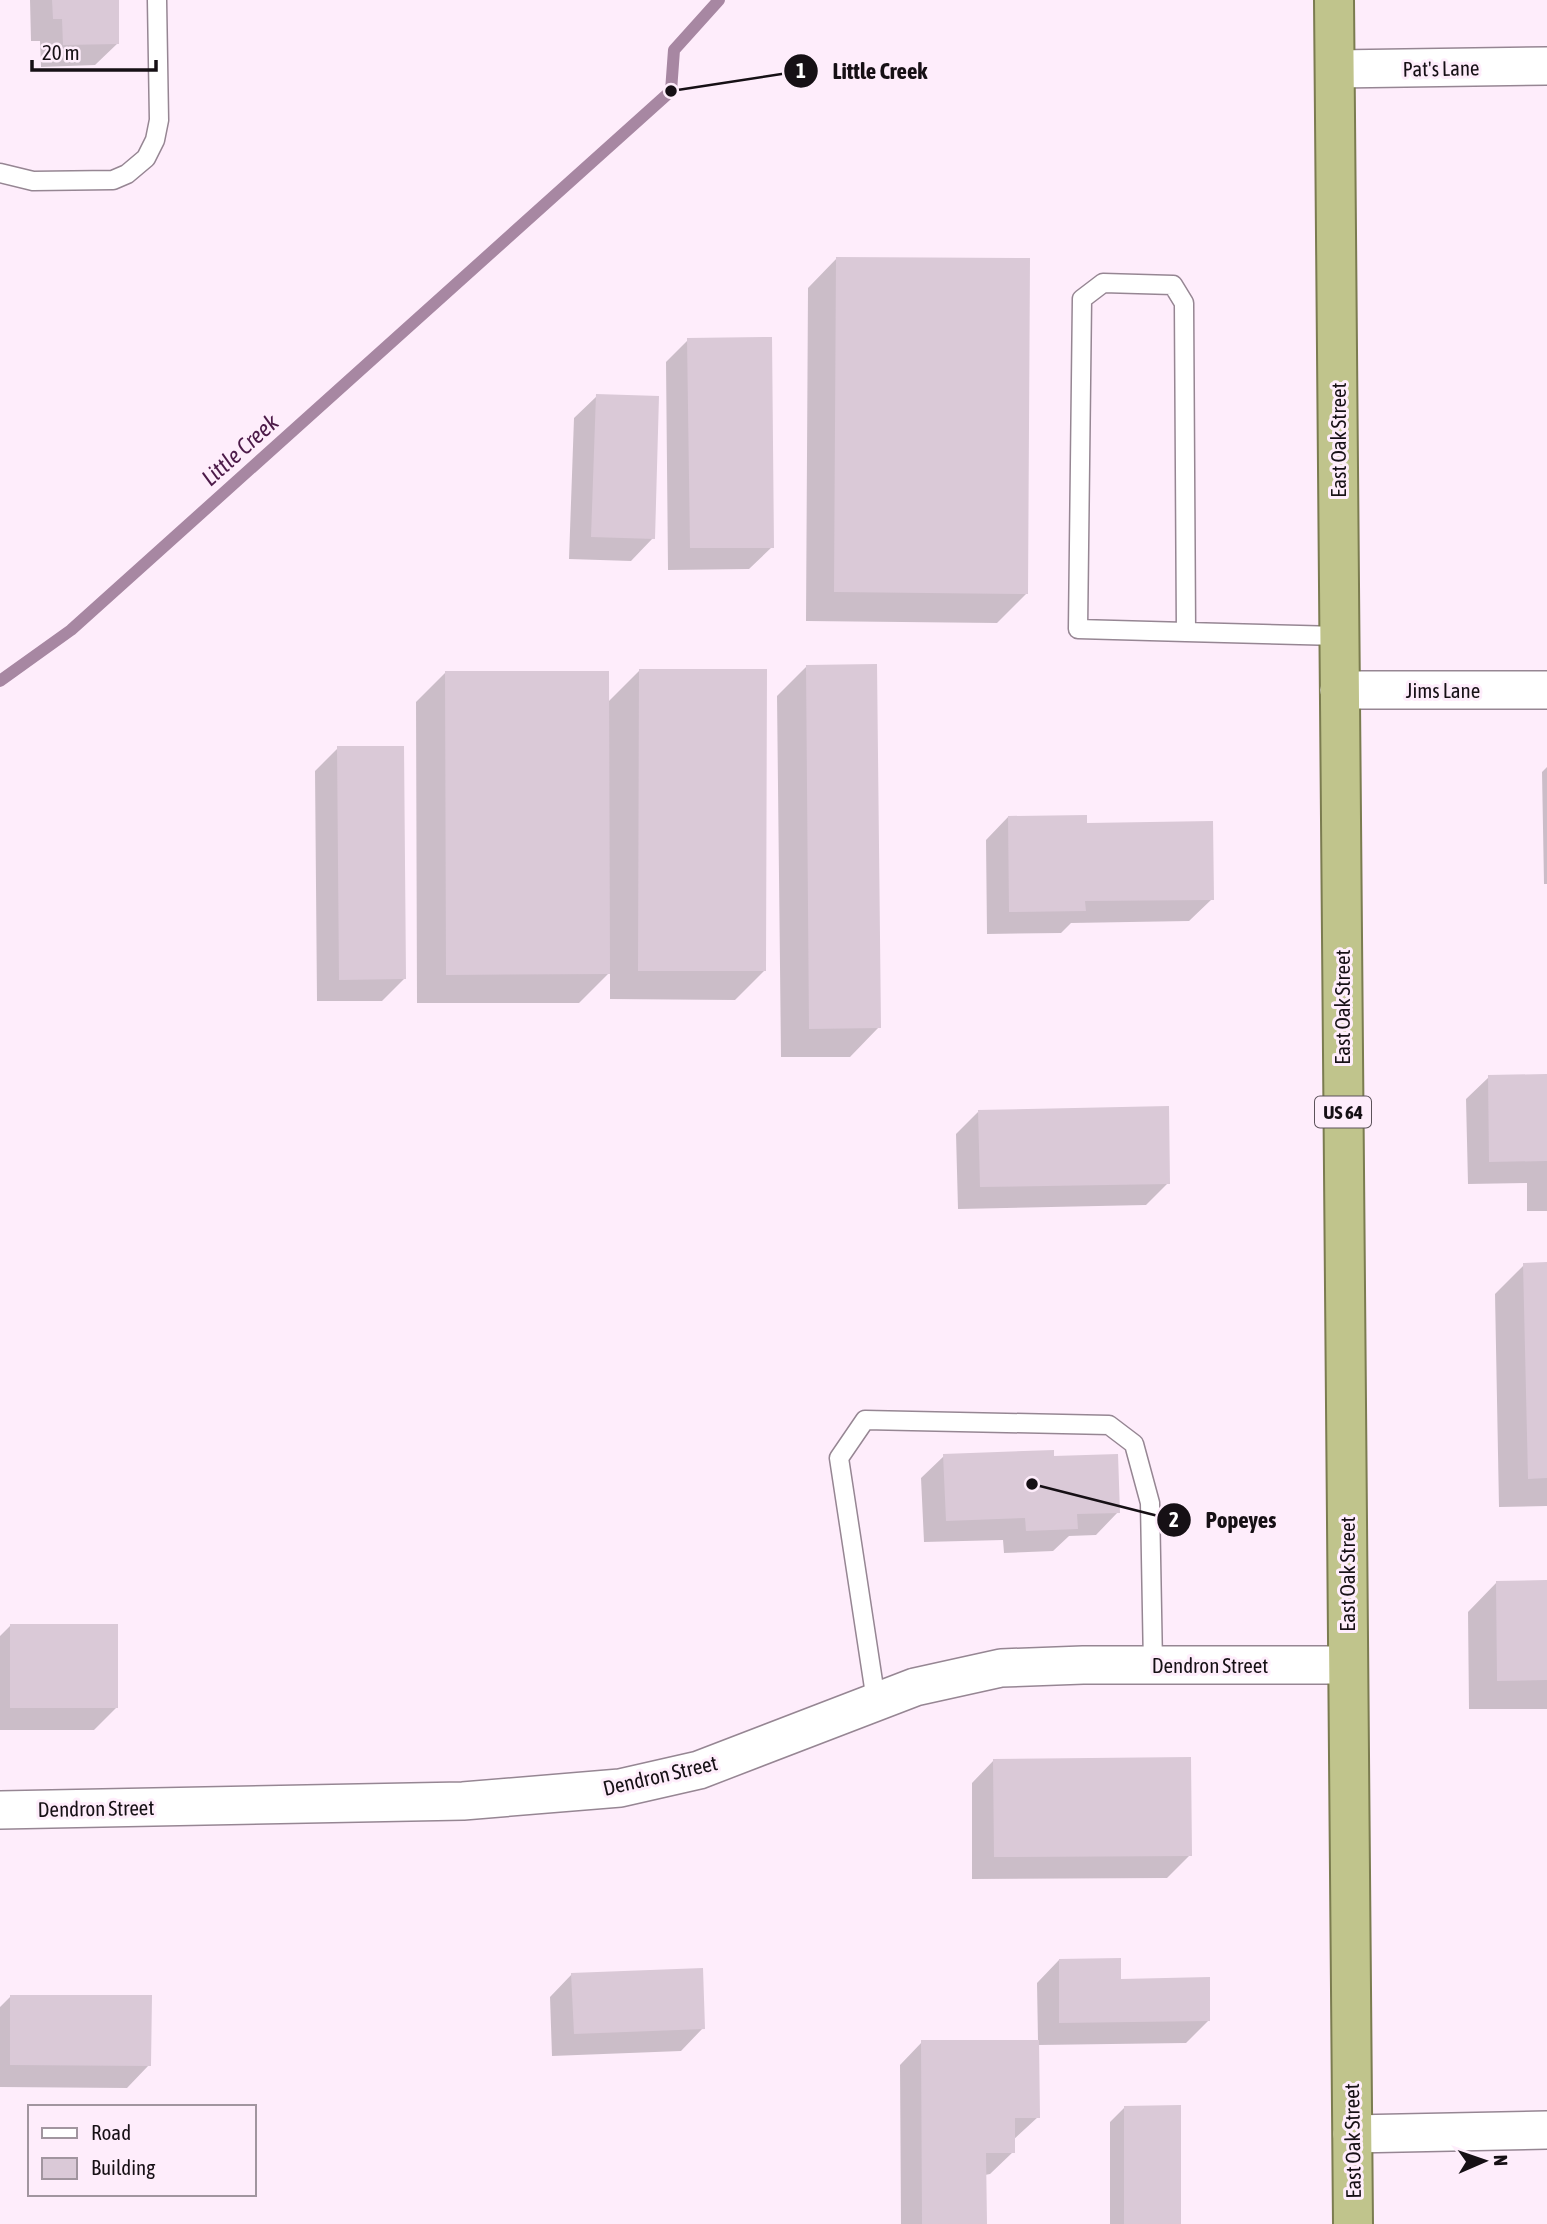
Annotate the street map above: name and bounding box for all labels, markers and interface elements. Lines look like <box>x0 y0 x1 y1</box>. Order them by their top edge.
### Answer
scale bar <box>32 28 156 72</box>
text: 20 m <box>42 40 80 64</box>
callout: Little Creek <box>784 49 942 93</box>
street label: Pat's Lane <box>1402 55 1480 81</box>
text: 1 <box>796 58 806 82</box>
text: Little Creek <box>833 58 928 84</box>
street label: East Oak Street <box>1326 382 1350 498</box>
water label: Little Creek <box>196 408 284 491</box>
street label: Jims Lane <box>1406 678 1480 702</box>
street label: East Oak Street <box>1330 949 1354 1065</box>
road number: US 64 <box>1315 1096 1371 1128</box>
callout: Popeyes <box>1157 1498 1291 1542</box>
text: 2 <box>1169 1507 1179 1531</box>
text: Popeyes <box>1206 1507 1276 1533</box>
street label: East Oak Street <box>1335 1516 1359 1632</box>
street label: Dendron Street <box>1152 1653 1268 1677</box>
street label: Dendron Street <box>600 1750 720 1800</box>
street label: Dendron Street <box>37 1795 155 1821</box>
street label: East Oak Street <box>1339 2083 1365 2199</box>
legend <box>28 2105 256 2196</box>
text: Road <box>91 2120 131 2144</box>
north arrow <box>1449 2126 1519 2196</box>
text: N <box>1490 2154 1512 2166</box>
text: Building <box>91 2155 155 2179</box>

